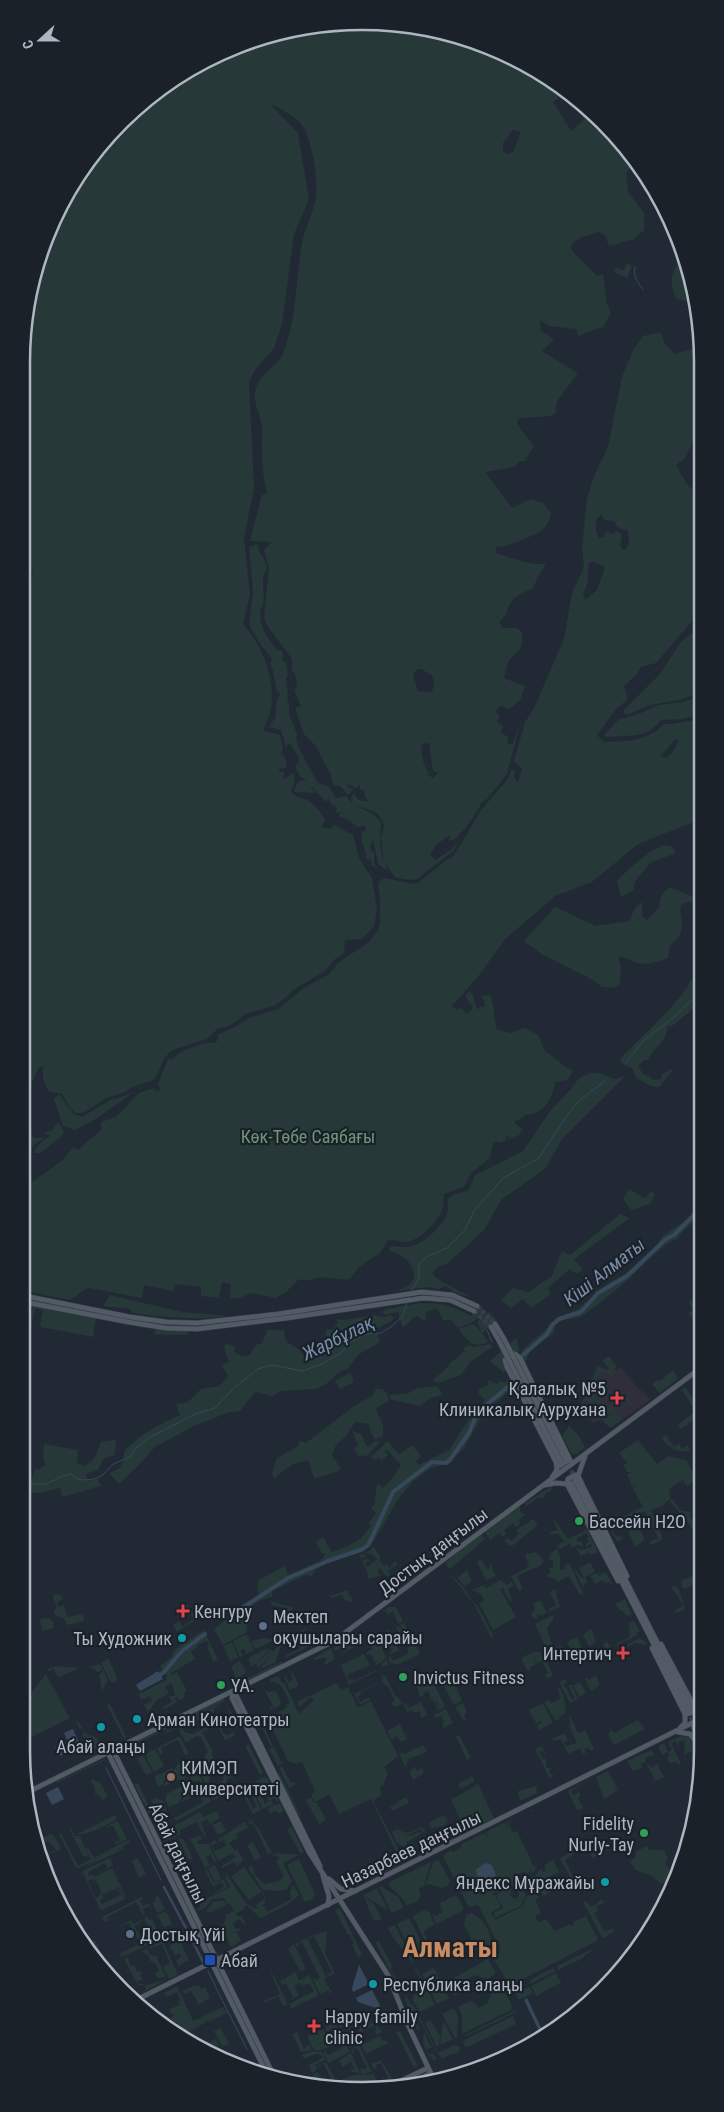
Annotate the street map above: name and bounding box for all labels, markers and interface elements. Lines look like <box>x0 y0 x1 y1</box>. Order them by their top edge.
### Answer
north arrow <box>15 15 65 65</box>
text: С <box>19 38 37 51</box>
park label: Көк-Төбе Саябағы <box>241 1126 375 1147</box>
water label: Кіші Алматы <box>559 1233 649 1311</box>
water label: Жарбұлақ <box>297 1311 378 1366</box>
place label: Қалалық №5 Клиникалық Аурухана <box>439 1378 606 1420</box>
marker: Қалалық №5 Клиникалық Аурухана <box>610 1391 624 1405</box>
street label: Достық даңғылы <box>374 1503 492 1599</box>
place label: Бассейн H2O <box>589 1511 686 1532</box>
marker: Бассейн H2O <box>573 1515 585 1527</box>
place label: Кенгуру <box>194 1601 252 1622</box>
marker: Кенгуру <box>176 1604 190 1618</box>
place label: Мектеп оқушылары сарайы <box>273 1606 423 1648</box>
marker: Мектеп оқушылары сарайы <box>257 1620 269 1632</box>
place label: Ты Художник <box>73 1628 172 1649</box>
marker: Ты Художник <box>176 1632 188 1644</box>
place label: Интертич <box>543 1643 612 1664</box>
marker: Интертич <box>616 1646 630 1660</box>
place label: Invictus Fitness <box>413 1667 524 1688</box>
marker: Invictus Fitness <box>397 1671 409 1683</box>
place label: YA. <box>231 1675 255 1696</box>
marker: YA. <box>215 1679 227 1691</box>
place label: Арман Кинотеатры <box>147 1709 290 1730</box>
marker: Арман Кинотеатры <box>131 1713 143 1725</box>
marker: Абай алаңы <box>95 1721 107 1733</box>
place label: Абай алаңы <box>56 1736 146 1757</box>
place label: КИМЭП Университеті <box>181 1757 279 1799</box>
marker: КИМЭП Университеті <box>165 1771 177 1783</box>
street label: Абай даңғылы <box>145 1799 211 1907</box>
street label: Назарбаев даңғылы <box>338 1806 484 1892</box>
place label: Fidelity Nurly-Tay <box>568 1813 635 1855</box>
marker: Fidelity Nurly-Tay <box>638 1827 650 1839</box>
place label: Яндекс Мұражайы <box>456 1872 595 1893</box>
marker: Яндекс Мұражайы <box>599 1876 611 1888</box>
place label: Достық Үйі <box>140 1924 225 1945</box>
marker: Достық Үйі <box>124 1928 136 1940</box>
district label: Алматы <box>402 1931 498 1964</box>
place label: Абай <box>221 1950 258 1971</box>
marker: Абай <box>203 1953 217 1967</box>
place label: Республика алаңы <box>383 1974 523 1995</box>
marker: Республика алаңы <box>367 1978 379 1990</box>
place label: Happy family clinic <box>325 2006 418 2048</box>
marker: Happy family clinic <box>307 2019 321 2033</box>

